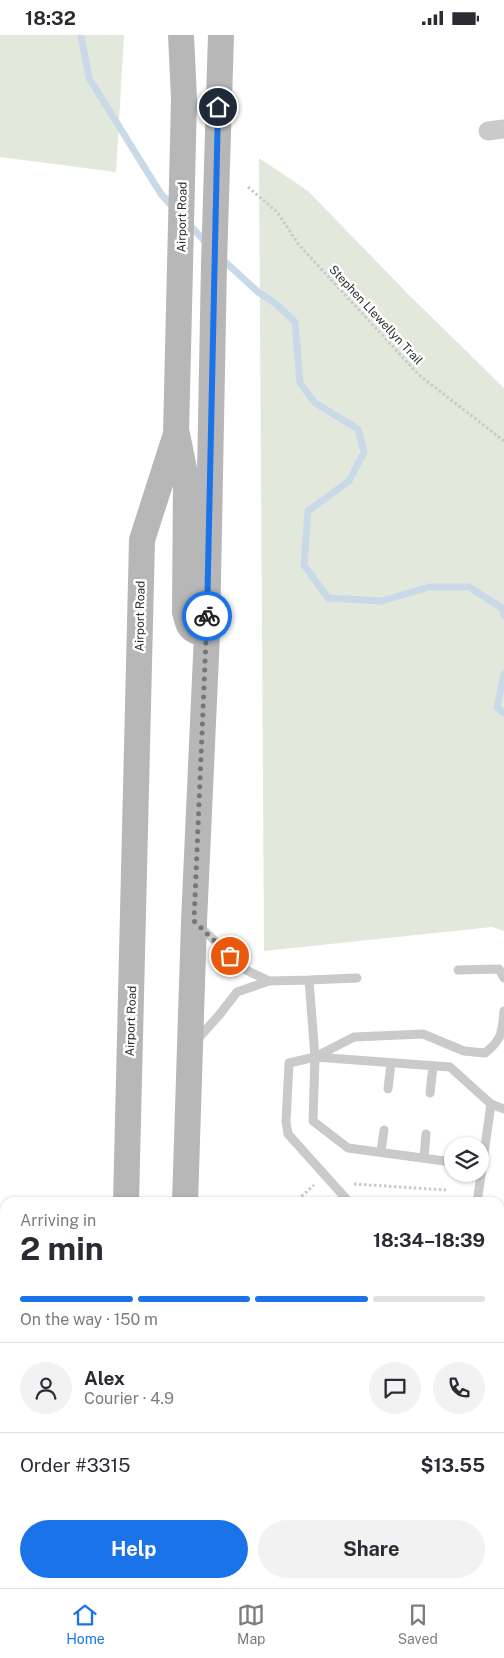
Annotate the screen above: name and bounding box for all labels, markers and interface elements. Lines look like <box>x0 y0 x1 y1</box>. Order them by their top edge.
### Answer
text: 18:32 <box>25 7 76 29</box>
pin <box>197 86 239 128</box>
icon: home <box>204 93 232 121</box>
street label: Airport Road <box>174 182 190 252</box>
street label: Stephen Llewellyn Trail <box>326 263 426 368</box>
street label: Airport Road <box>132 581 148 651</box>
courier <box>182 591 232 641</box>
icon: bike <box>193 602 221 630</box>
pin <box>209 935 251 977</box>
icon: bag <box>216 942 244 970</box>
street label: Airport Road <box>123 985 139 1057</box>
map controls <box>444 1137 489 1182</box>
button: layers <box>444 1137 489 1182</box>
text: Arriving in <box>20 1211 96 1230</box>
text: 18:34–18:39 <box>373 1229 485 1251</box>
text: 2 min <box>20 1230 104 1267</box>
text: On the way · 150 m <box>20 1310 158 1329</box>
button: person <box>20 1362 72 1414</box>
button: chat <box>369 1362 421 1414</box>
button: phone <box>433 1362 485 1414</box>
text: Alex <box>84 1367 125 1389</box>
text: Courier · 4.9 <box>84 1389 174 1408</box>
text: Order #3315 <box>20 1454 130 1476</box>
text: $13.55 <box>421 1454 485 1476</box>
button: Help <box>20 1520 248 1578</box>
button: Share <box>258 1520 485 1578</box>
tab: Home <box>66 1601 105 1647</box>
tab: Map <box>237 1601 265 1647</box>
tab: Saved <box>398 1601 438 1647</box>

